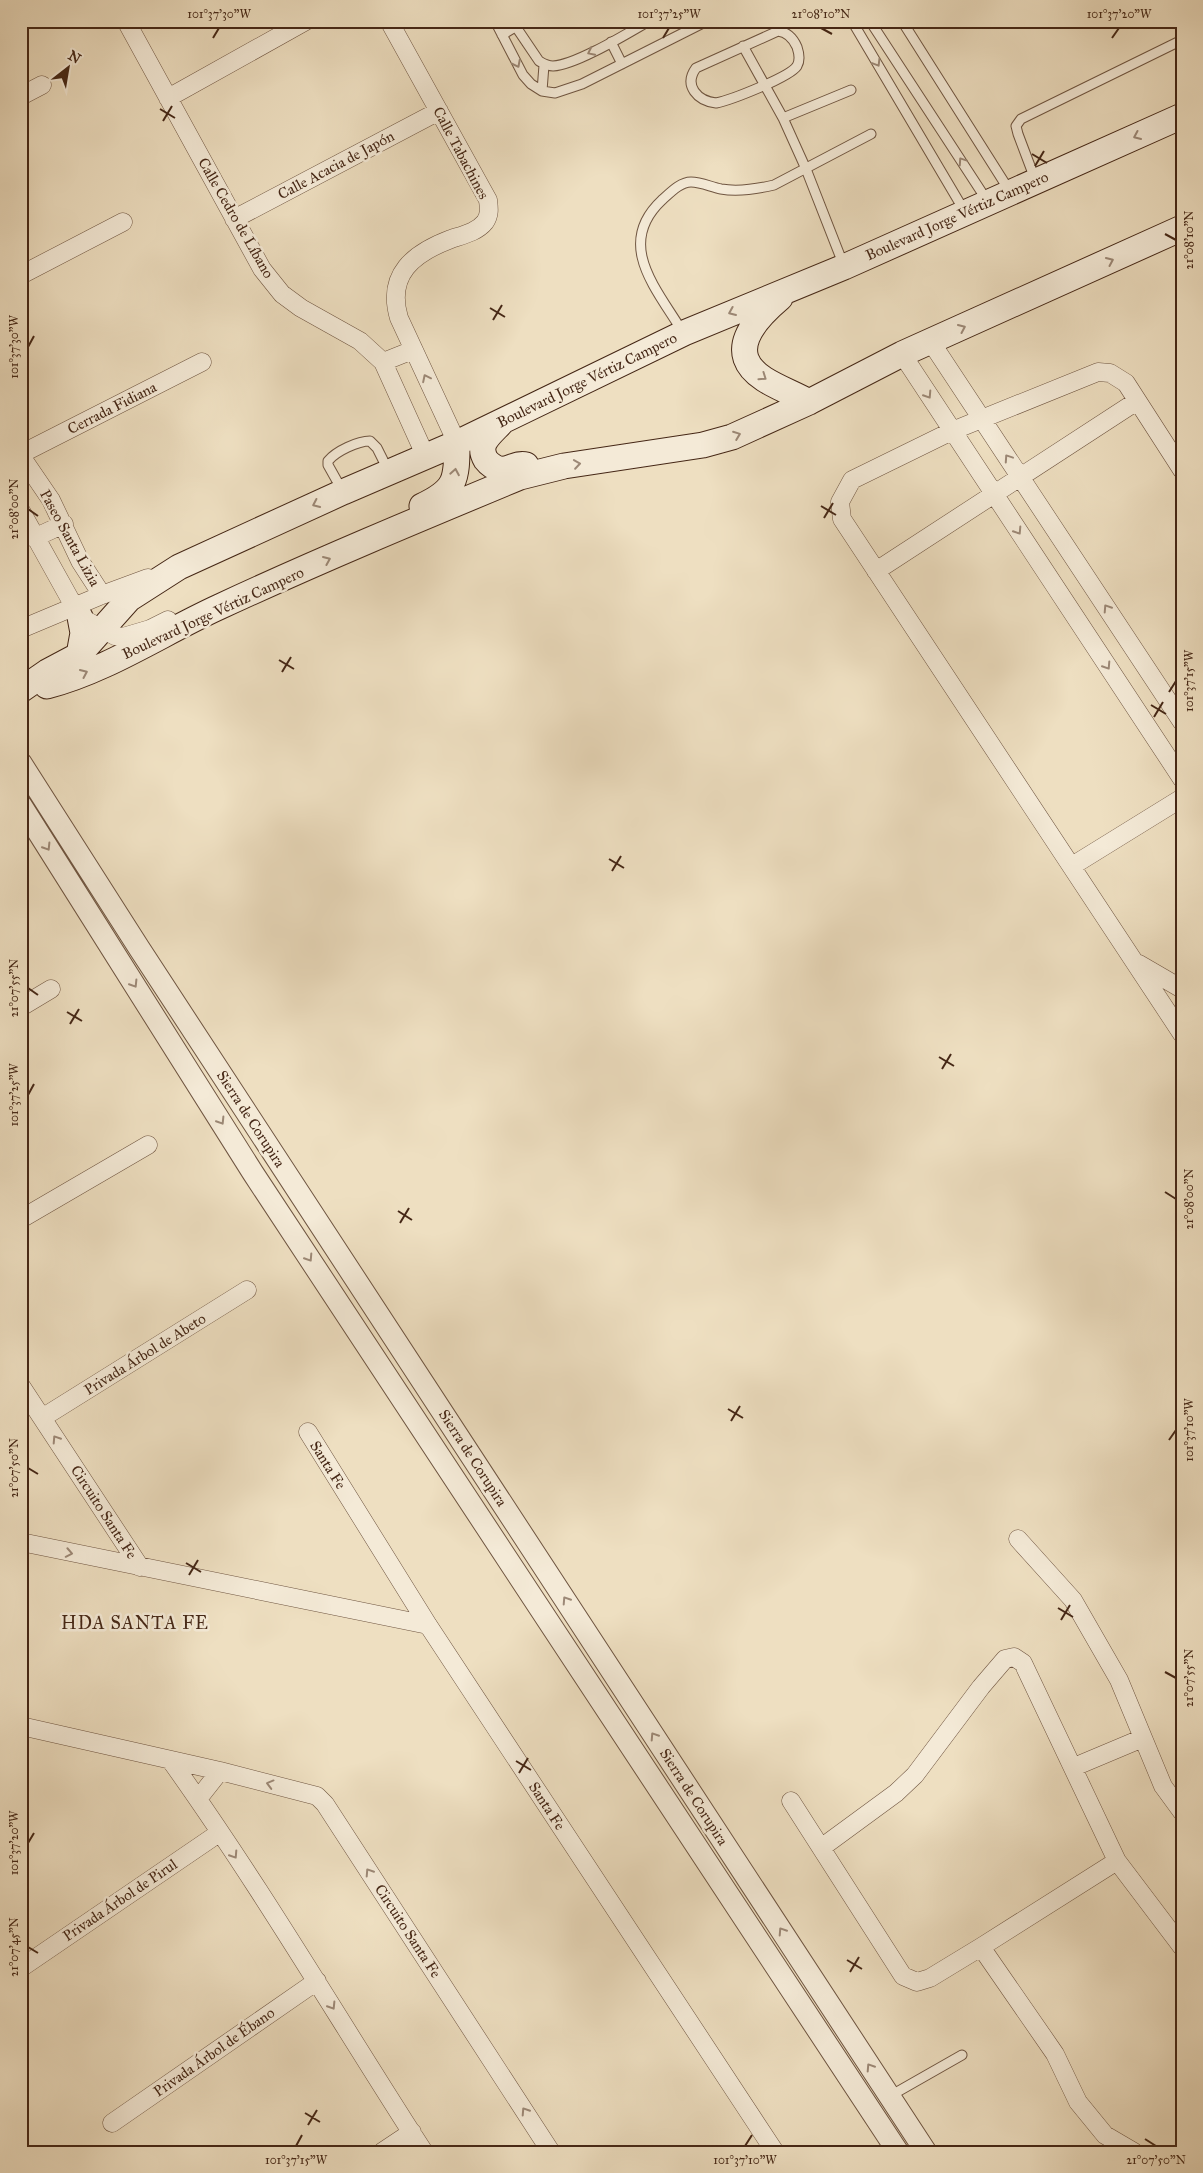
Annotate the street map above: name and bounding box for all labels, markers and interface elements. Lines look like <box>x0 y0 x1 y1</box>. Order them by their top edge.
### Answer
text: 101°37'30"W <box>187 7 251 21</box>
text: 101°37'25"W <box>637 7 701 21</box>
text: 21°08'10"N <box>792 7 850 21</box>
text: 101°37'20"W <box>1087 7 1152 21</box>
north arrow <box>42 42 92 92</box>
one-way arrow <box>587 46 596 56</box>
text: N <box>65 47 84 68</box>
one-way arrow <box>870 58 880 67</box>
one-way arrow <box>511 59 521 68</box>
street label: Calle Tabachines <box>429 104 493 202</box>
street label: Calle Acacia de Japón <box>275 127 398 204</box>
one-way arrow <box>1133 130 1142 140</box>
street label: Calle Cedro de Líbano <box>194 155 278 282</box>
one-way arrow <box>959 157 968 167</box>
street label: Boulevard Jorge Vértiz Campero <box>863 167 1052 265</box>
text: 21°08'10"N <box>1182 211 1196 269</box>
one-way arrow <box>1105 256 1114 267</box>
one-way arrow <box>728 306 737 317</box>
text: 101°37'30"W <box>7 315 21 379</box>
one-way arrow <box>957 324 966 334</box>
street label: Boulevard Jorge Vértiz Campero <box>494 328 681 432</box>
one-way arrow <box>757 371 767 380</box>
one-way arrow <box>422 374 432 383</box>
street label: Cerrada Fidiana <box>64 378 160 438</box>
one-way arrow <box>922 390 932 399</box>
one-way arrow <box>732 431 741 441</box>
one-way arrow <box>1005 454 1014 464</box>
one-way arrow <box>574 459 582 470</box>
one-way arrow <box>449 467 460 476</box>
text: 21°08'00"N <box>7 478 21 540</box>
street label: Paseo Santa Lizia <box>36 487 104 590</box>
one-way arrow <box>312 498 321 509</box>
one-way arrow <box>1012 525 1021 534</box>
one-way arrow <box>322 556 331 567</box>
street label: Boulevard Jorge Vértiz Campero <box>119 563 307 664</box>
one-way arrow <box>1104 605 1113 614</box>
text: 101°37'15"W <box>1182 649 1196 712</box>
one-way arrow <box>1101 661 1111 670</box>
one-way arrow <box>79 668 88 679</box>
one-way arrow <box>41 841 51 850</box>
text: 21°07'55"N <box>7 959 21 1017</box>
one-way arrow <box>128 978 137 988</box>
text: 101°37'25"W <box>7 1063 21 1127</box>
street label: Sierra de Corupira <box>213 1067 289 1171</box>
one-way arrow <box>215 1116 224 1125</box>
text: 21°08'00"N <box>1182 1168 1196 1230</box>
one-way arrow <box>303 1252 312 1261</box>
street label: Privada Árbol de Abeto <box>80 1308 209 1399</box>
text: 101°37'10"W <box>1182 1398 1196 1462</box>
street label: Sierra de Corupira <box>435 1406 511 1510</box>
one-way arrow <box>53 1435 62 1445</box>
street label: Santa Fe <box>306 1437 350 1493</box>
text: 21°07'50"N <box>7 1438 21 1498</box>
street label: Circuito Santa Fe <box>67 1462 141 1562</box>
one-way arrow <box>64 1548 73 1558</box>
one-way arrow <box>562 1597 572 1606</box>
district label: HDA SANTA FE <box>61 1612 209 1634</box>
text: 21°07'55"N <box>1182 1649 1196 1707</box>
one-way arrow <box>651 1733 661 1742</box>
street label: Sierra de Corupira <box>656 1745 732 1849</box>
one-way arrow <box>266 1779 275 1790</box>
street label: Santa Fe <box>525 1779 569 1833</box>
text: 101°37'20"W <box>7 1810 21 1875</box>
one-way arrow <box>228 1849 237 1859</box>
street label: Privada Árbol de Pirul <box>59 1854 181 1945</box>
one-way arrow <box>366 1868 375 1878</box>
street label: Circuito Santa Fe <box>371 1881 445 1981</box>
text: 21°07'45"N <box>7 1917 21 1977</box>
one-way arrow <box>778 1927 788 1936</box>
one-way arrow <box>326 2000 335 2009</box>
street label: Privada Árbol de Ébano <box>149 2002 278 2101</box>
one-way arrow <box>867 2063 877 2072</box>
one-way arrow <box>521 2107 531 2116</box>
text: 101°37'15"W <box>265 2153 328 2167</box>
text: 101°37'10"W <box>713 2153 777 2167</box>
text: 21°07'50"N <box>1126 2153 1186 2167</box>

